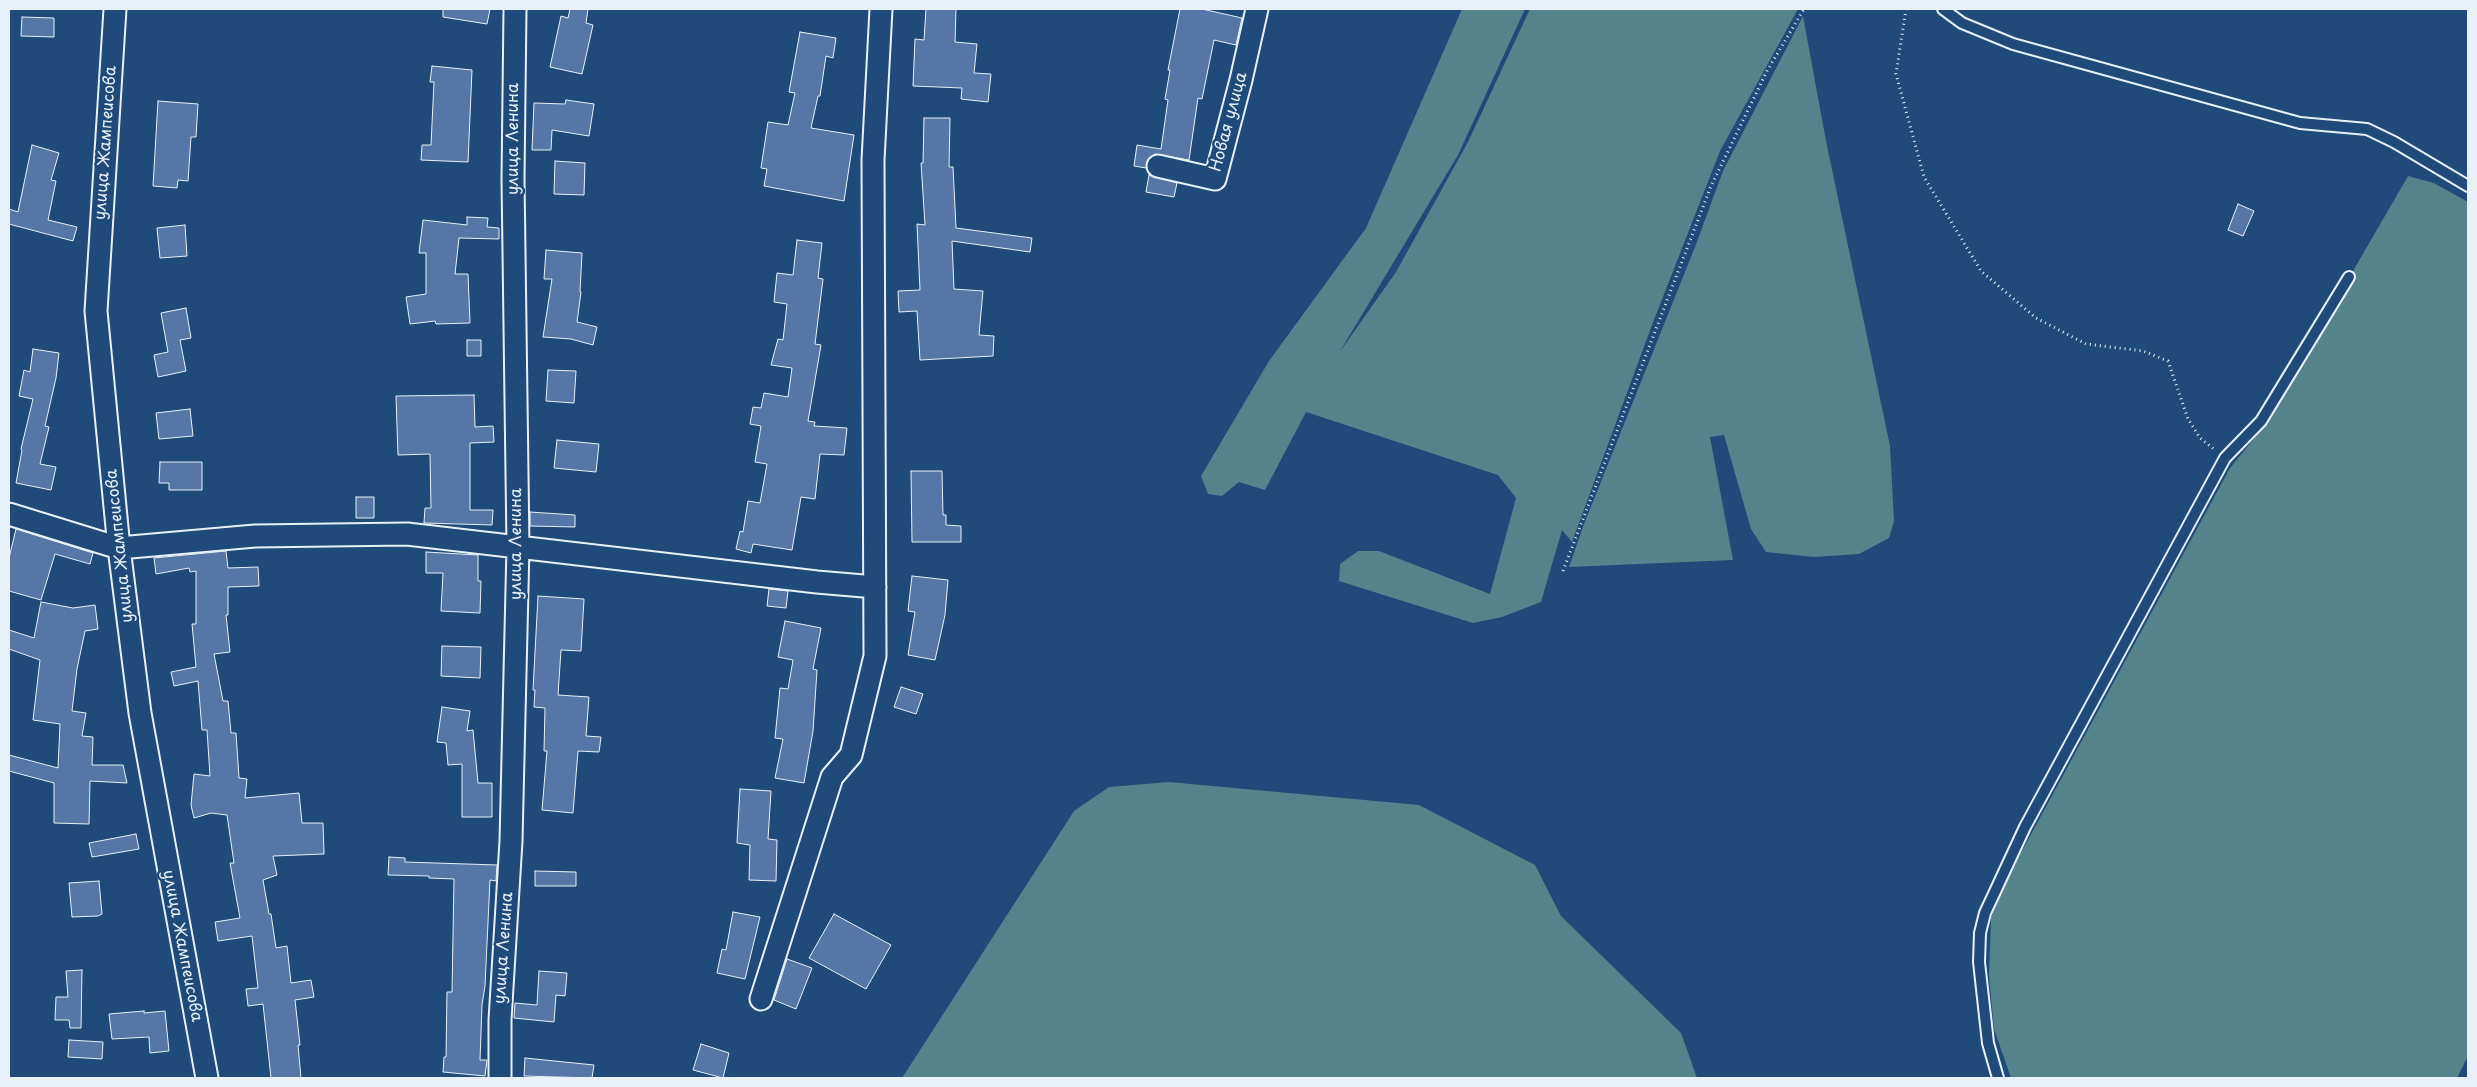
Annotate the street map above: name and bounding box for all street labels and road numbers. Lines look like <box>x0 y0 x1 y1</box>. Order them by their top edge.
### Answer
street label: улица Жампеисова <box>91 65 121 221</box>
street label: Новая улица <box>1206 70 1252 174</box>
street label: улица Ленина <box>504 83 524 195</box>
street label: улица Жампеисова <box>102 468 138 624</box>
street label: улица Ленина <box>507 488 527 600</box>
street label: улица Жампеисова <box>158 868 206 1024</box>
street label: улица Ленина <box>491 891 517 1005</box>

